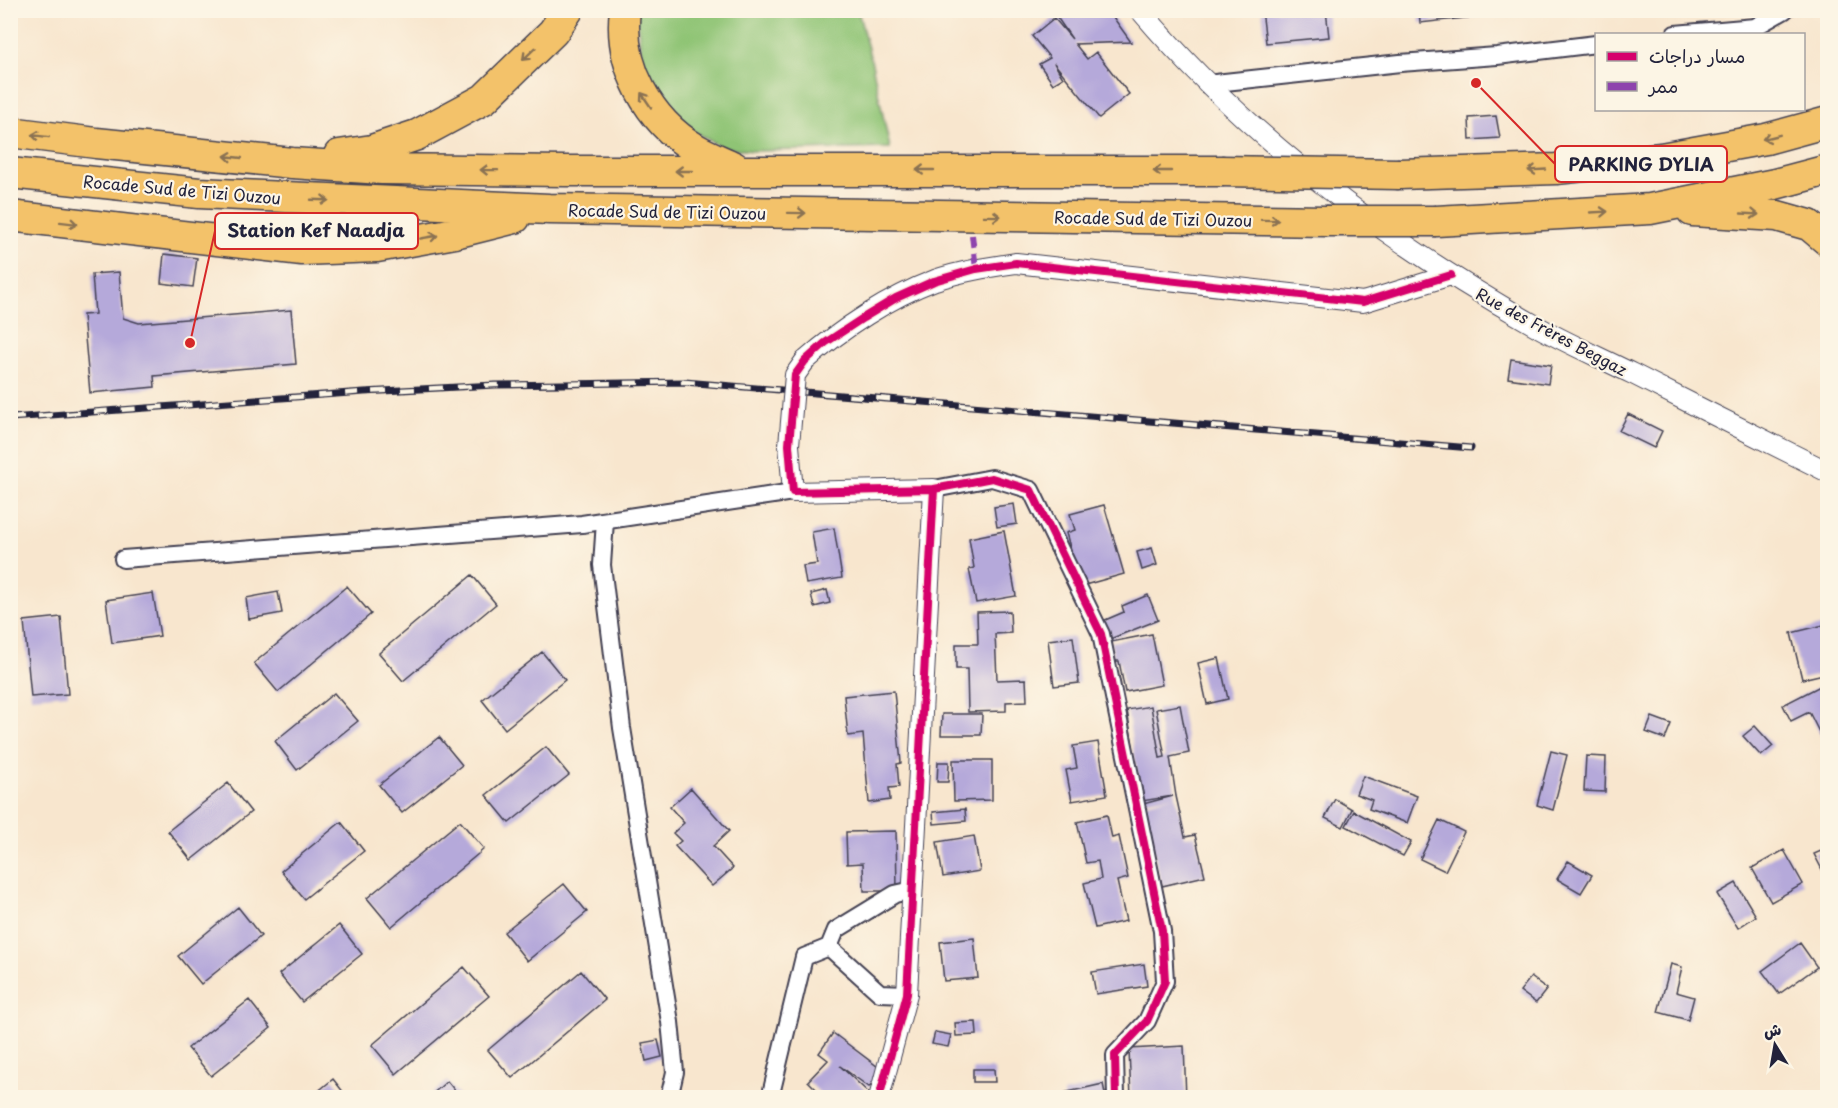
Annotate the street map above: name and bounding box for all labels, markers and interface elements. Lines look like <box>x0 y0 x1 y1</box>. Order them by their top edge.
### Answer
legend <box>1595 33 1805 111</box>
text: مسار دراجات <box>1649 42 1745 69</box>
one-way arrow <box>522 47 537 62</box>
text: ممر <box>1647 72 1678 99</box>
one-way arrow <box>640 92 652 109</box>
one-way arrow <box>30 130 50 141</box>
one-way arrow <box>1762 132 1781 144</box>
callout: PARKING DYLIA <box>1555 146 1727 182</box>
text: PARKING DYLIA <box>1568 150 1714 177</box>
one-way arrow <box>224 151 244 162</box>
one-way arrow <box>479 164 499 176</box>
one-way arrow <box>916 164 936 176</box>
one-way arrow <box>1527 164 1547 175</box>
one-way arrow <box>674 165 694 177</box>
one-way arrow <box>1153 165 1173 177</box>
street label: Rocade Sud de Tizi Ouzou <box>82 168 282 210</box>
one-way arrow <box>309 195 329 206</box>
street label: Rocade Sud de Tizi Ouzou <box>568 197 766 225</box>
street label: Rocade Sud de Tizi Ouzou <box>1054 204 1252 232</box>
one-way arrow <box>1589 206 1609 217</box>
one-way arrow <box>786 207 806 219</box>
one-way arrow <box>1740 209 1760 220</box>
one-way arrow <box>981 210 1001 222</box>
callout: Station Kef Naadja <box>215 213 418 249</box>
one-way arrow <box>1260 214 1280 226</box>
text: Station Kef Naadja <box>227 216 405 243</box>
one-way arrow <box>58 218 78 229</box>
one-way arrow <box>419 232 439 243</box>
street label: Rue des Frères Beggaz <box>1472 281 1632 381</box>
north arrow <box>1745 1015 1805 1075</box>
text: ش <box>1761 1016 1783 1043</box>

